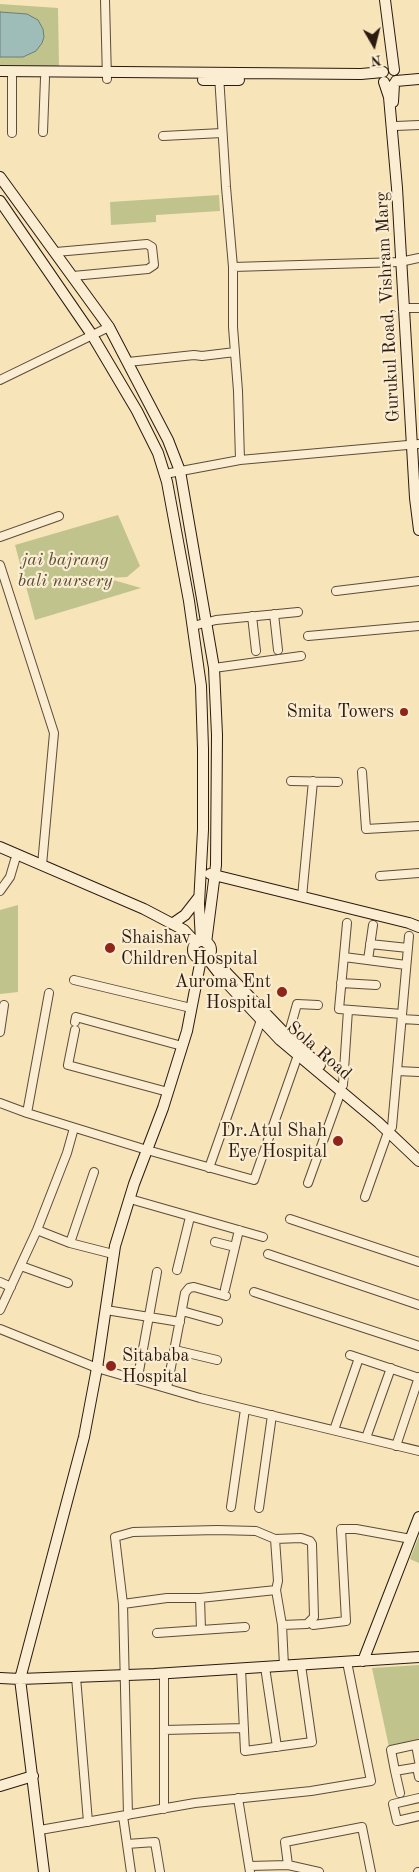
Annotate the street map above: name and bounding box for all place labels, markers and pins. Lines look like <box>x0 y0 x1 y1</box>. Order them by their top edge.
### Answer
place label: Smita Towers <box>287 701 394 723</box>
marker: Smita Towers <box>398 706 410 718</box>
place label: Shaishav Children Hospital <box>121 927 258 970</box>
marker: Shaishav Children Hospital <box>103 941 117 955</box>
place label: Auroma Ent Hospital <box>175 971 271 1014</box>
marker: Auroma Ent Hospital <box>275 985 289 999</box>
place label: Dr.Atul Shah Eye Hospital <box>221 1120 327 1162</box>
marker: Dr.Atul Shah Eye Hospital <box>331 1134 345 1148</box>
place label: Sitababa Hospital <box>122 1345 189 1388</box>
marker: Sitababa Hospital <box>104 1359 118 1373</box>

